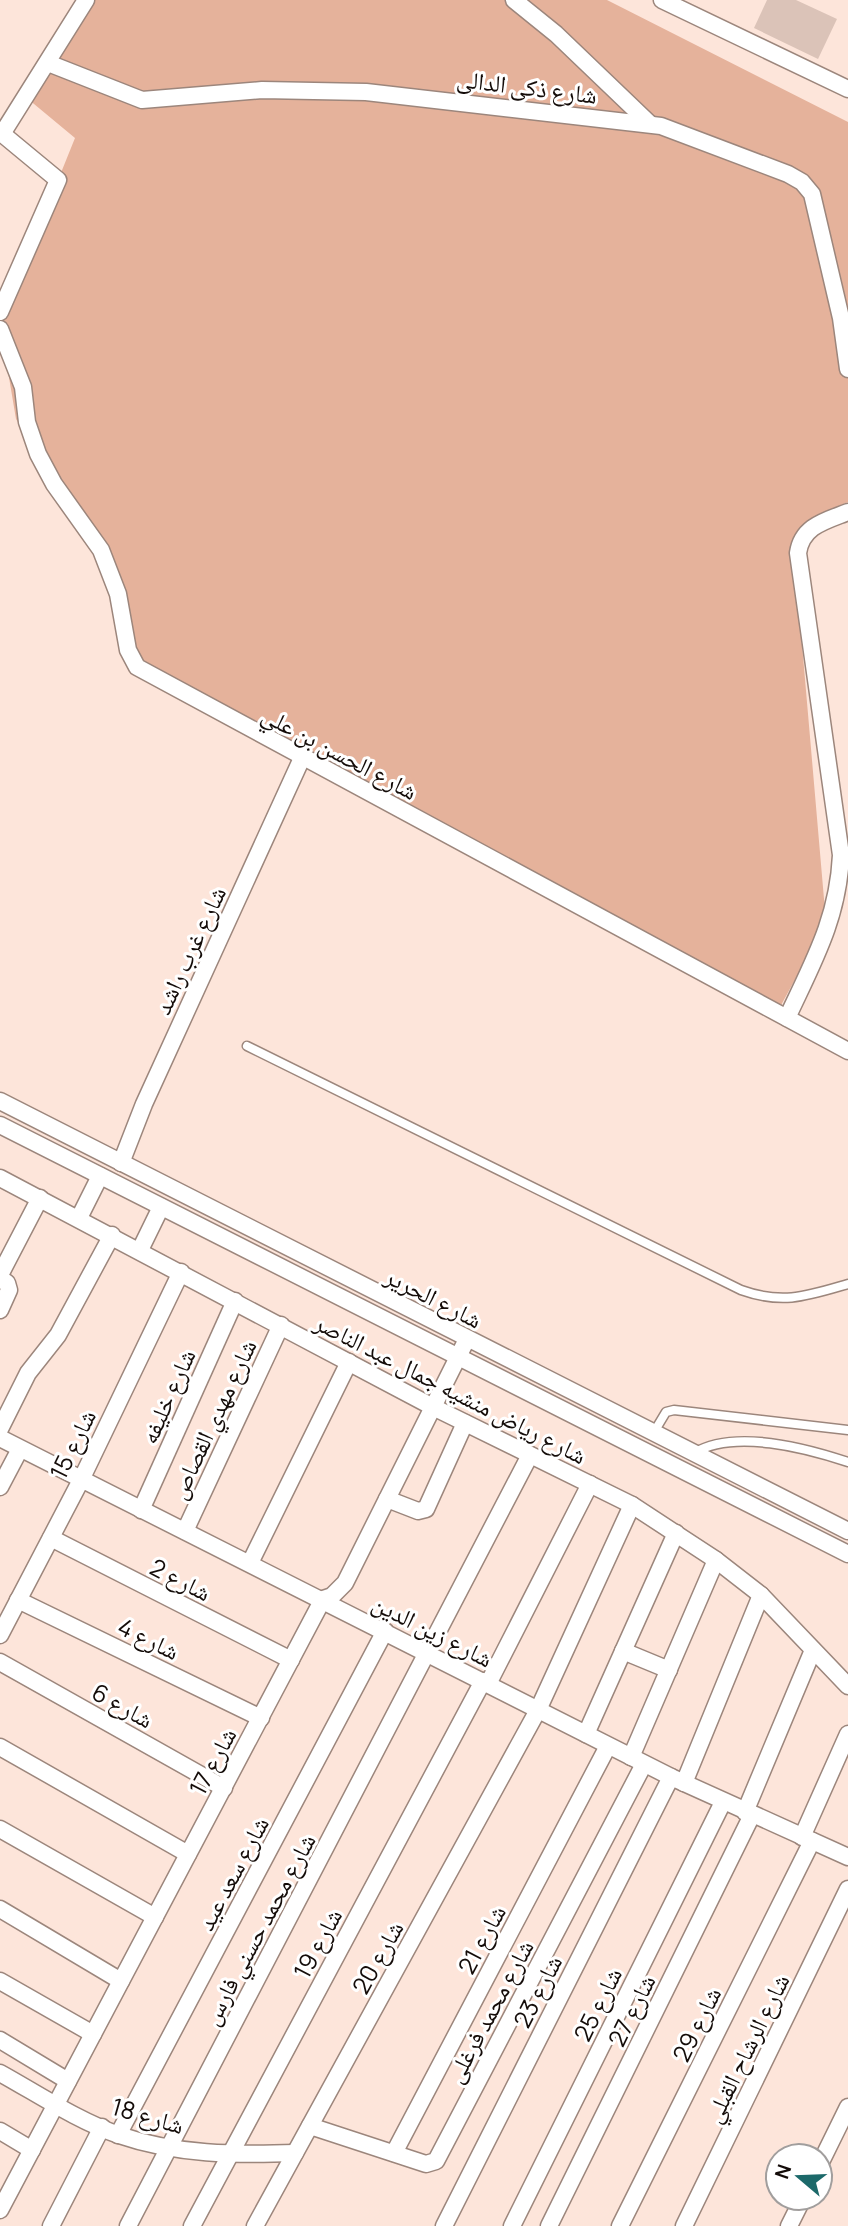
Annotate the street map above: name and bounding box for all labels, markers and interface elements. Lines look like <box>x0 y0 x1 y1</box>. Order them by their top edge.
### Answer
street label: شارع ذكى الدالى <box>455 61 599 111</box>
street label: شارع الحسن بن علي <box>254 697 424 811</box>
street label: شارع غرب راشد <box>145 881 233 1019</box>
street label: شارع الحرير <box>379 1258 488 1336</box>
street label: شارع رياض منشيه جمال عبد الناصر <box>308 1304 593 1471</box>
street label: شارع مهدي القصاص <box>161 1334 267 1506</box>
street label: شارع خليفه <box>132 1343 202 1449</box>
street label: شارع 15 <box>41 1404 103 1484</box>
street label: شارع 2 <box>145 1550 217 1608</box>
street label: شارع زين الدين <box>367 1586 499 1674</box>
street label: شارع 4 <box>113 1609 185 1667</box>
street label: شارع 6 <box>86 1675 160 1735</box>
street label: شارع 17 <box>181 1722 243 1800</box>
street label: شارع سعد عيد <box>188 1810 276 1936</box>
street label: شارع محمد حسني فارس <box>194 1827 326 2033</box>
street label: شارع 21 <box>449 1899 513 1979</box>
street label: شارع 19 <box>285 1902 349 1984</box>
street label: شارع 20 <box>343 1915 411 1999</box>
street label: شارع محمد فرغلى <box>437 1934 541 2088</box>
street label: شارع 23 <box>505 1949 569 2033</box>
street label: شارع 25 <box>565 1962 629 2046</box>
street label: شارع الرشاح القبلي <box>696 1968 800 2130</box>
street label: شارع 27 <box>599 1969 663 2051</box>
street label: شارع 29 <box>664 1981 728 2067</box>
street label: شارع 18 <box>108 2089 188 2141</box>
north arrow <box>764 2142 834 2212</box>
text: N <box>768 2161 797 2182</box>

